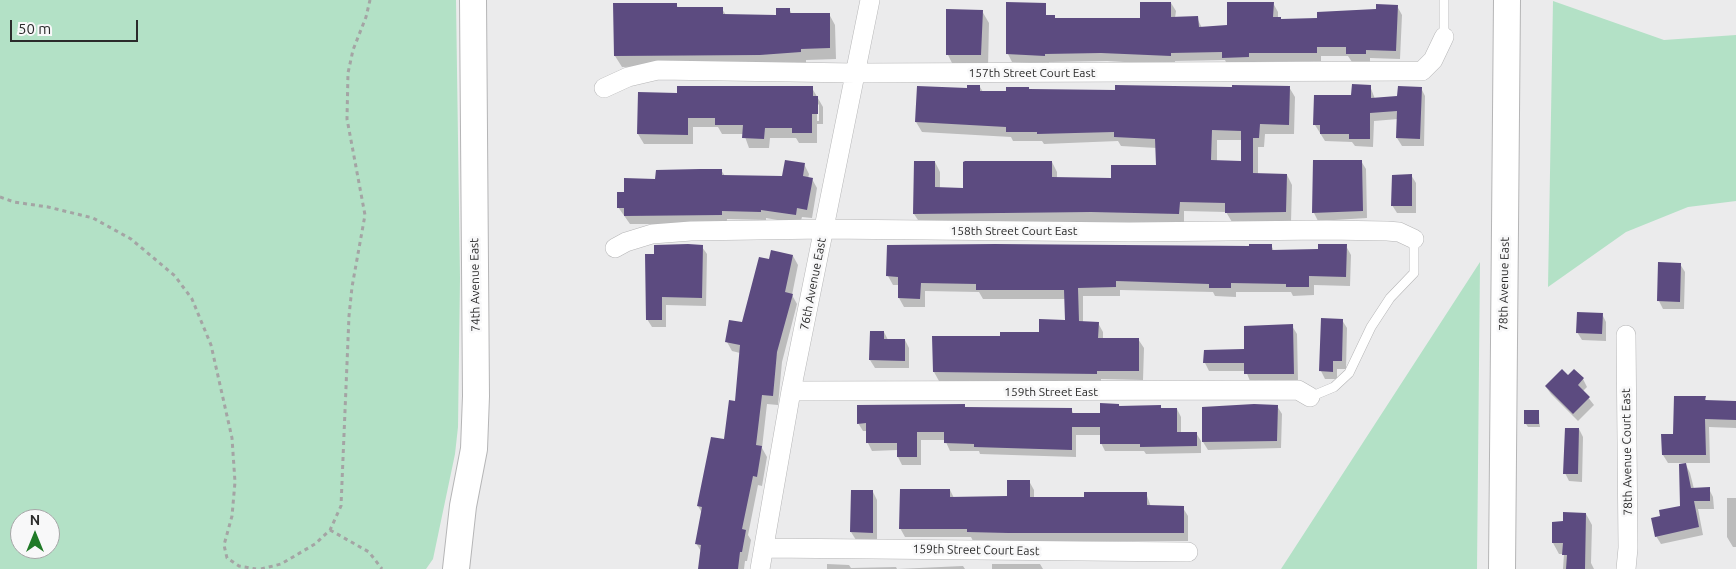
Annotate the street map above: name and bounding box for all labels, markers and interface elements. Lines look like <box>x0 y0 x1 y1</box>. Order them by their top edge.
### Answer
scale bar <box>12 10 140 42</box>
text: 50 m <box>18 20 51 37</box>
street label: 157th Street Court East <box>969 66 1095 80</box>
street label: 158th Street Court East <box>951 224 1077 238</box>
street label: 76th Avenue East <box>797 237 829 331</box>
street label: 78th Avenue East <box>1496 237 1512 331</box>
street label: 74th Avenue East <box>467 238 483 332</box>
street label: 159th Street East <box>1004 385 1098 399</box>
street label: 78th Avenue Court East <box>1619 388 1635 516</box>
north arrow <box>10 509 60 559</box>
text: N <box>30 512 40 528</box>
street label: 159th Street Court East <box>912 542 1040 558</box>

